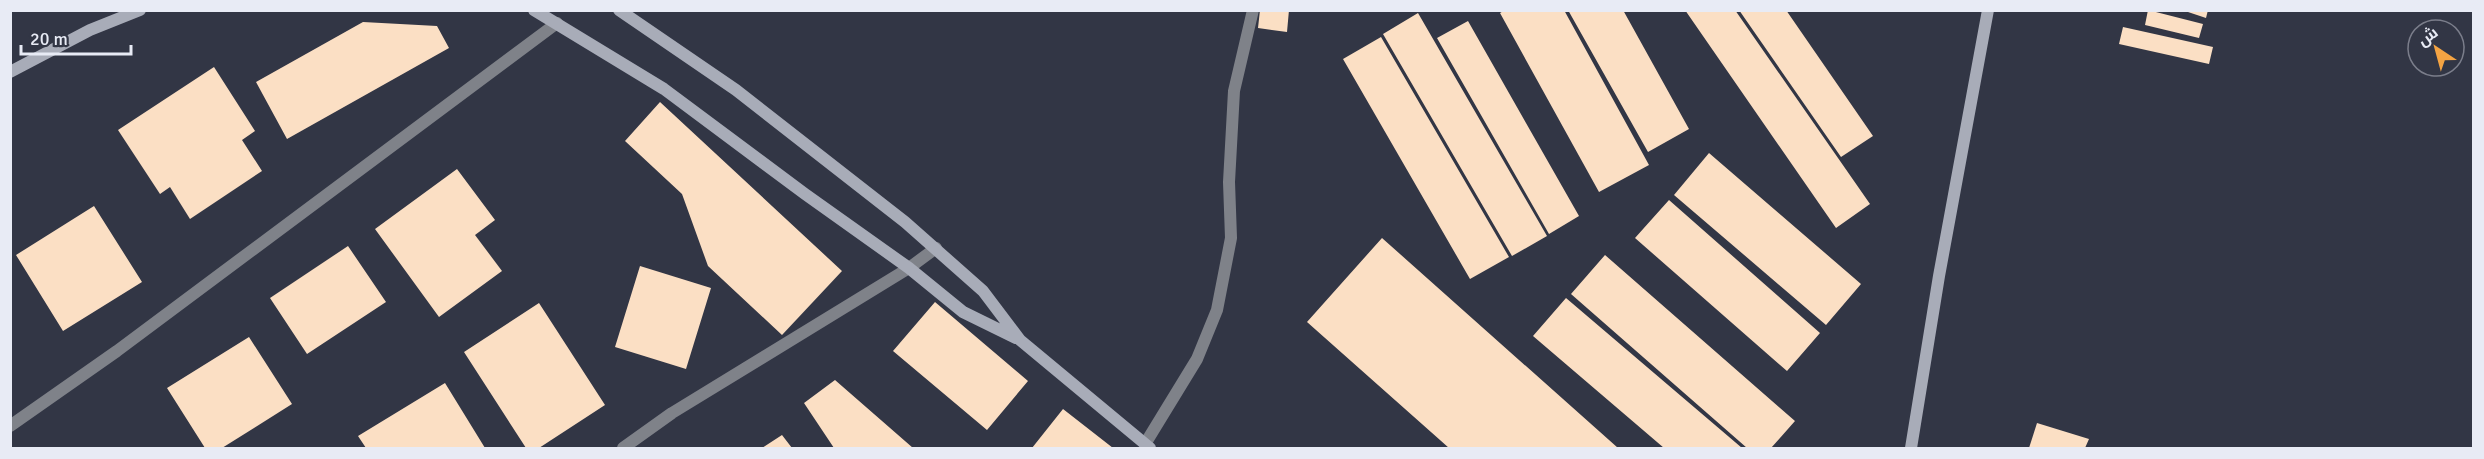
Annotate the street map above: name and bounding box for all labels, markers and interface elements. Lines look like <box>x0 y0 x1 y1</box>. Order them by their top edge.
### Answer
scale bar <box>21 18 130 56</box>
north arrow <box>2406 18 2466 78</box>
text: ش <box>2414 23 2442 51</box>
text: 20 m <box>30 28 68 50</box>

